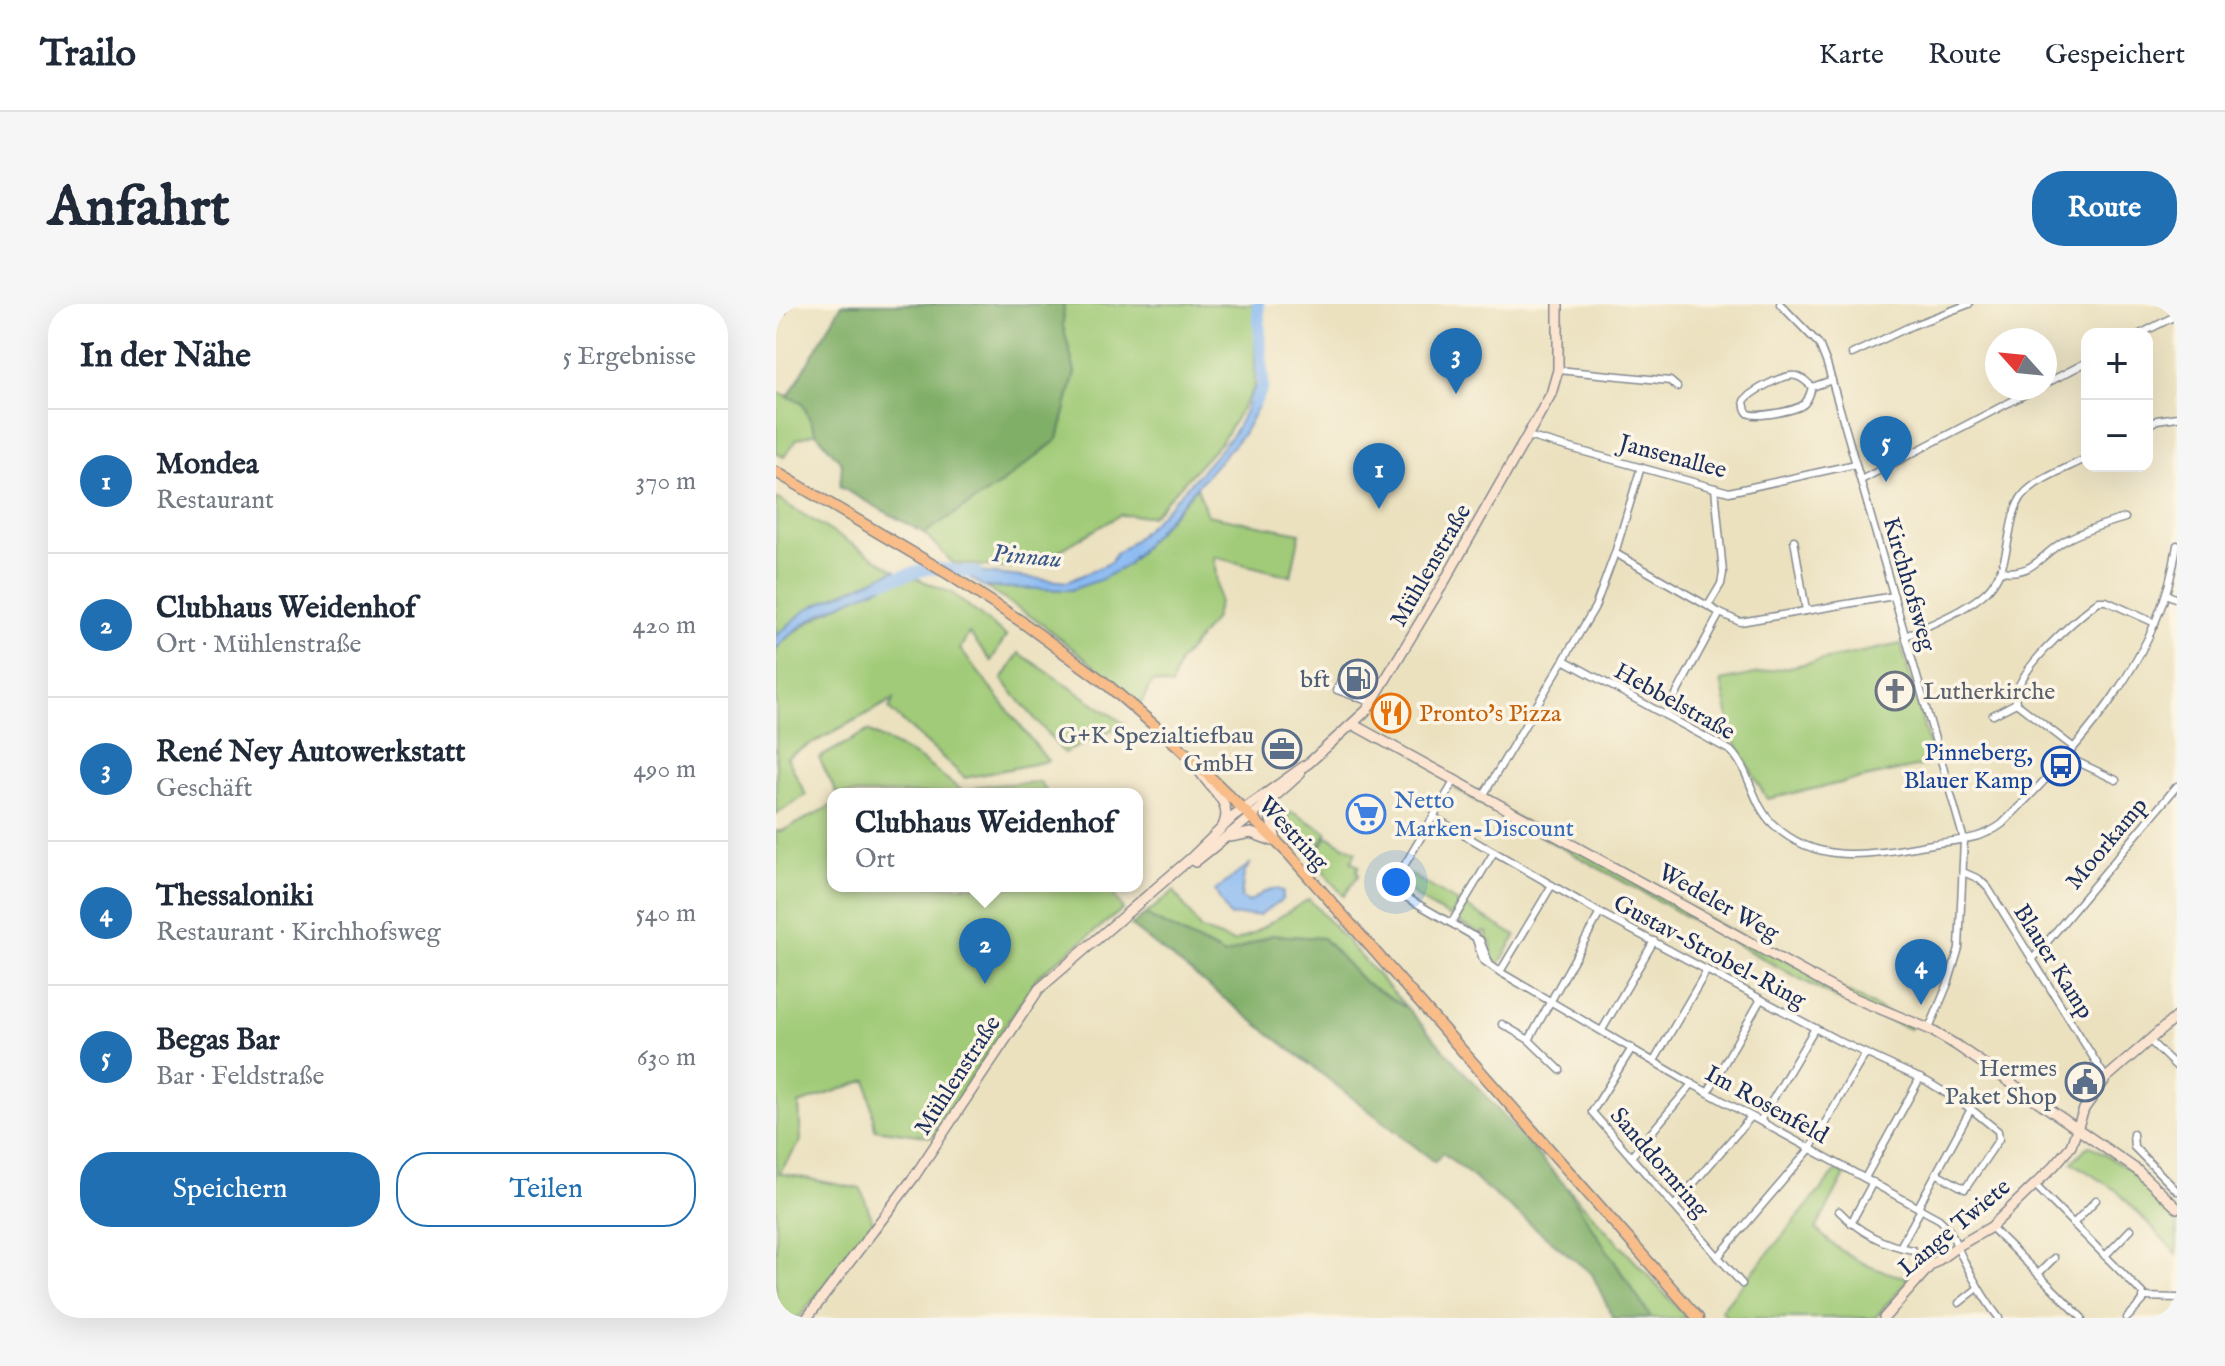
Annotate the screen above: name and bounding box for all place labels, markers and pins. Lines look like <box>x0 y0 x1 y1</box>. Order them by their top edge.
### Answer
pin: 3 <box>1430 328 1482 394</box>
pin: 5 <box>1860 416 1912 482</box>
pin: 1 <box>1353 443 1405 509</box>
fuel station icon: bft <box>1337 658 1379 700</box>
place label: bft <box>1300 665 1330 696</box>
church icon: Lutherkirche <box>1874 670 1916 712</box>
place label: Lutherkirche <box>1923 677 2055 708</box>
restaurant icon: Pronto's Pizza <box>1370 692 1412 734</box>
place label: Pronto's Pizza <box>1419 699 1562 730</box>
place label: G+K Spezialtiefbau GmbH <box>1058 721 1254 780</box>
office icon: G+K Spezialtiefbau GmbH <box>1261 728 1303 770</box>
place label: Pinneberg, Blauer Kamp <box>1903 738 2033 797</box>
bus stop icon: Pinneberg, Blauer Kamp <box>2040 745 2082 787</box>
place label: Netto Marken-Discount <box>1394 786 1574 845</box>
supermarket icon: Netto Marken-Discount <box>1345 793 1387 835</box>
pin: 2 <box>959 918 1011 984</box>
pin: 4 <box>1895 939 1947 1005</box>
place label: Hermes Paket Shop <box>1945 1054 2057 1113</box>
public building icon: Hermes Paket Shop <box>2064 1061 2106 1103</box>

